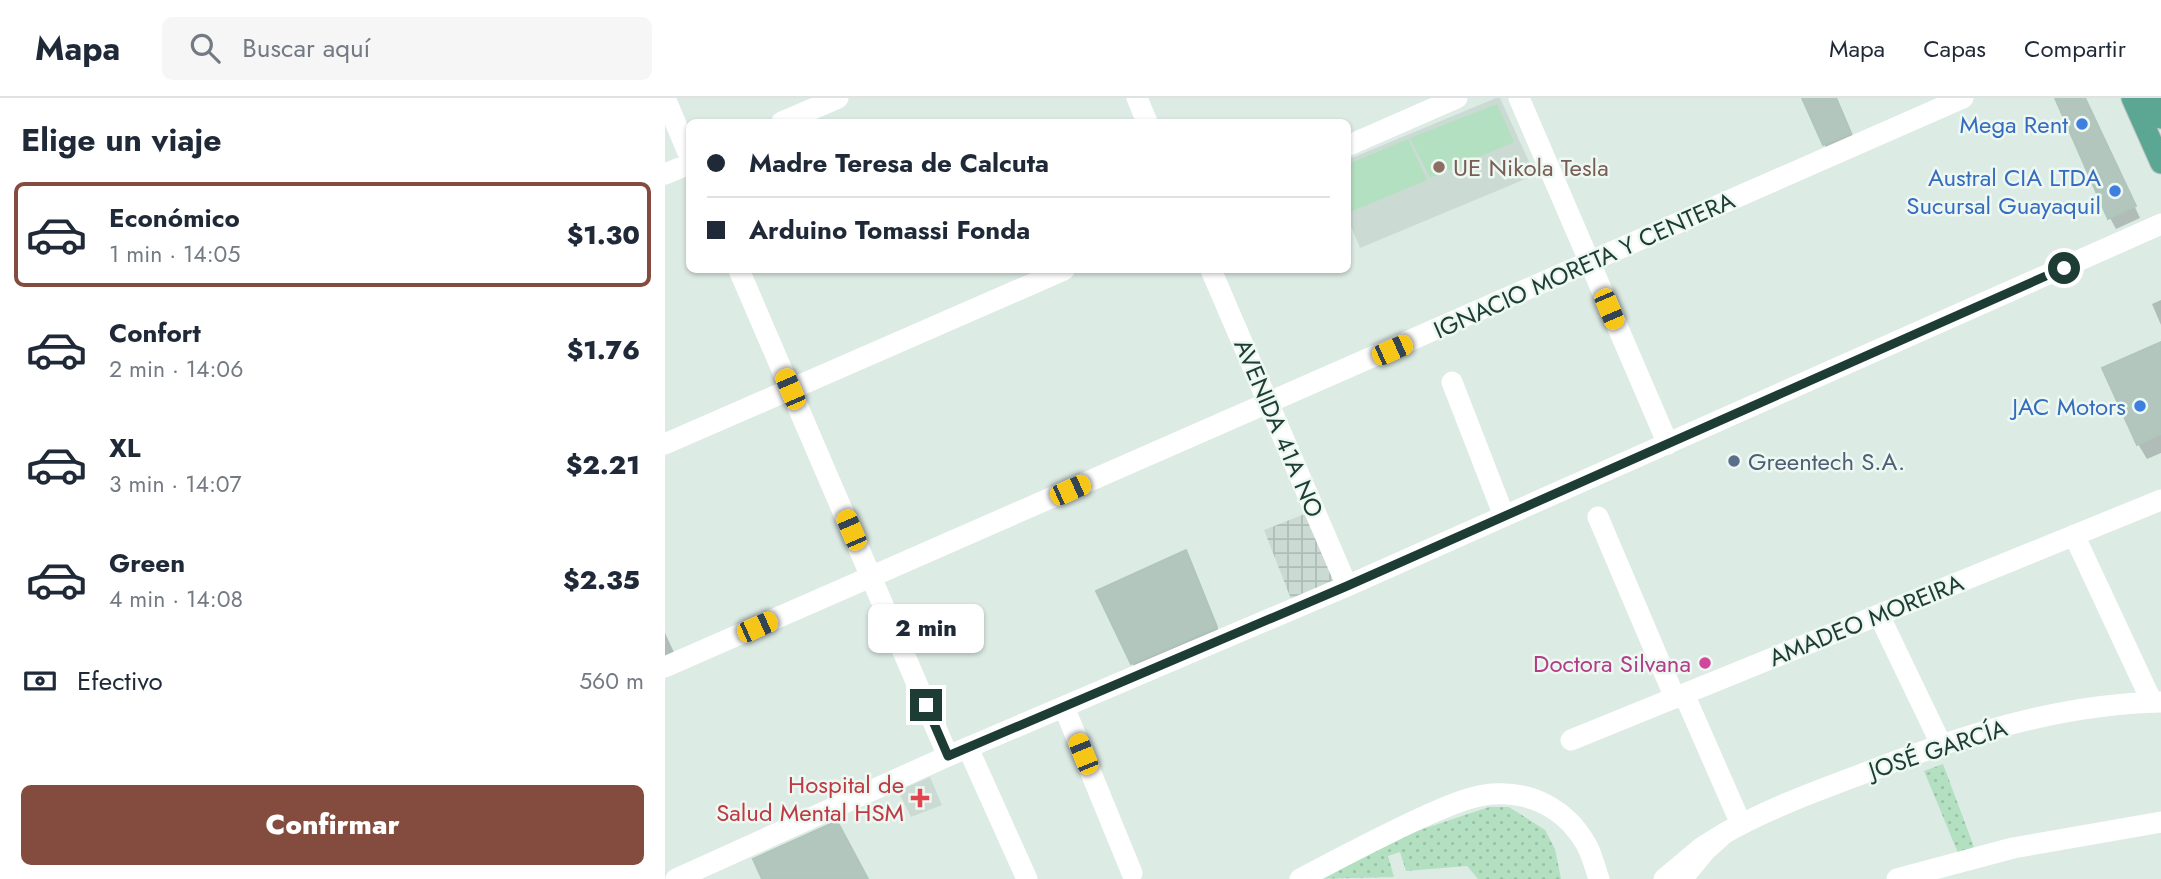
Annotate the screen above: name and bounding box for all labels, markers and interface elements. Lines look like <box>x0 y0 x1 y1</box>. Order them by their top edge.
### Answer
search box <box>162 17 652 80</box>
text: Mapa <box>35 25 120 72</box>
icon: search <box>186 29 224 67</box>
text: Buscar aquí <box>242 29 370 67</box>
text: Mapa <box>1829 31 1885 66</box>
text: Capas <box>1923 31 1986 66</box>
text: Compartir <box>2024 31 2126 66</box>
place label: Mega Rent <box>1960 107 2068 142</box>
marker: Mega Rent <box>2074 116 2090 132</box>
text: Elige un viaje <box>21 117 222 163</box>
text: Madre Teresa de Calcuta <box>749 144 1049 182</box>
place label: UE Nikola Tesla <box>1453 150 1609 185</box>
marker: UE Nikola Tesla <box>1431 159 1447 175</box>
place label: Austral CIA LTDA Sucursal Guayaquil <box>1906 160 2101 223</box>
street label: IGNACIO MORETA Y CENTERA <box>1428 183 1740 347</box>
marker: Austral CIA LTDA Sucursal Guayaquil <box>2107 183 2123 199</box>
text: Económico <box>109 199 240 237</box>
icon: car <box>25 203 88 266</box>
text: Arduino Tomassi Fonda <box>749 211 1030 249</box>
text: $1.30 <box>567 216 640 254</box>
text: 1 min · 14:05 <box>109 237 240 271</box>
route start <box>2048 252 2080 284</box>
car <box>1592 286 1627 332</box>
text: Confort <box>109 314 201 352</box>
icon: car <box>25 318 88 381</box>
text: $1.76 <box>567 331 640 369</box>
car <box>1369 332 1416 368</box>
street label: AVENIDA 41A NO <box>1226 333 1332 523</box>
text: 2 min · 14:06 <box>109 352 243 386</box>
car <box>773 366 808 412</box>
place label: JAC Motors <box>2009 389 2126 424</box>
marker: JAC Motors <box>2132 398 2148 414</box>
text: XL <box>109 429 141 467</box>
icon: car <box>25 433 88 496</box>
place label: Greentech S.A. <box>1748 444 1905 479</box>
text: $2.21 <box>566 446 640 484</box>
marker: Greentech S.A. <box>1726 453 1742 469</box>
text: 3 min · 14:07 <box>109 467 242 501</box>
car <box>1047 472 1094 508</box>
car <box>834 507 869 553</box>
text: Green <box>109 544 185 582</box>
icon: car <box>25 548 88 611</box>
text: $2.35 <box>563 561 640 599</box>
street label: AMADEO MOREIRA <box>1763 565 1969 675</box>
text: 4 min · 14:08 <box>109 582 243 616</box>
callout: 2 min <box>868 603 984 652</box>
car <box>734 609 781 645</box>
text: 2 min <box>895 611 957 645</box>
place label: Doctora Silvana <box>1533 646 1691 681</box>
marker: Doctora Silvana <box>1697 655 1713 671</box>
icon: cash <box>21 662 59 700</box>
text: Efectivo <box>77 662 163 700</box>
text: 560 m <box>579 664 644 698</box>
route end <box>910 689 942 721</box>
street label: JOSÉ GARCÍA <box>1861 710 2012 789</box>
car <box>1066 731 1101 777</box>
place label: Hospital de Salud Mental HSM <box>716 767 904 830</box>
button: Confirmar <box>21 785 644 865</box>
marker: Hospital de Salud Mental HSM <box>910 788 930 808</box>

